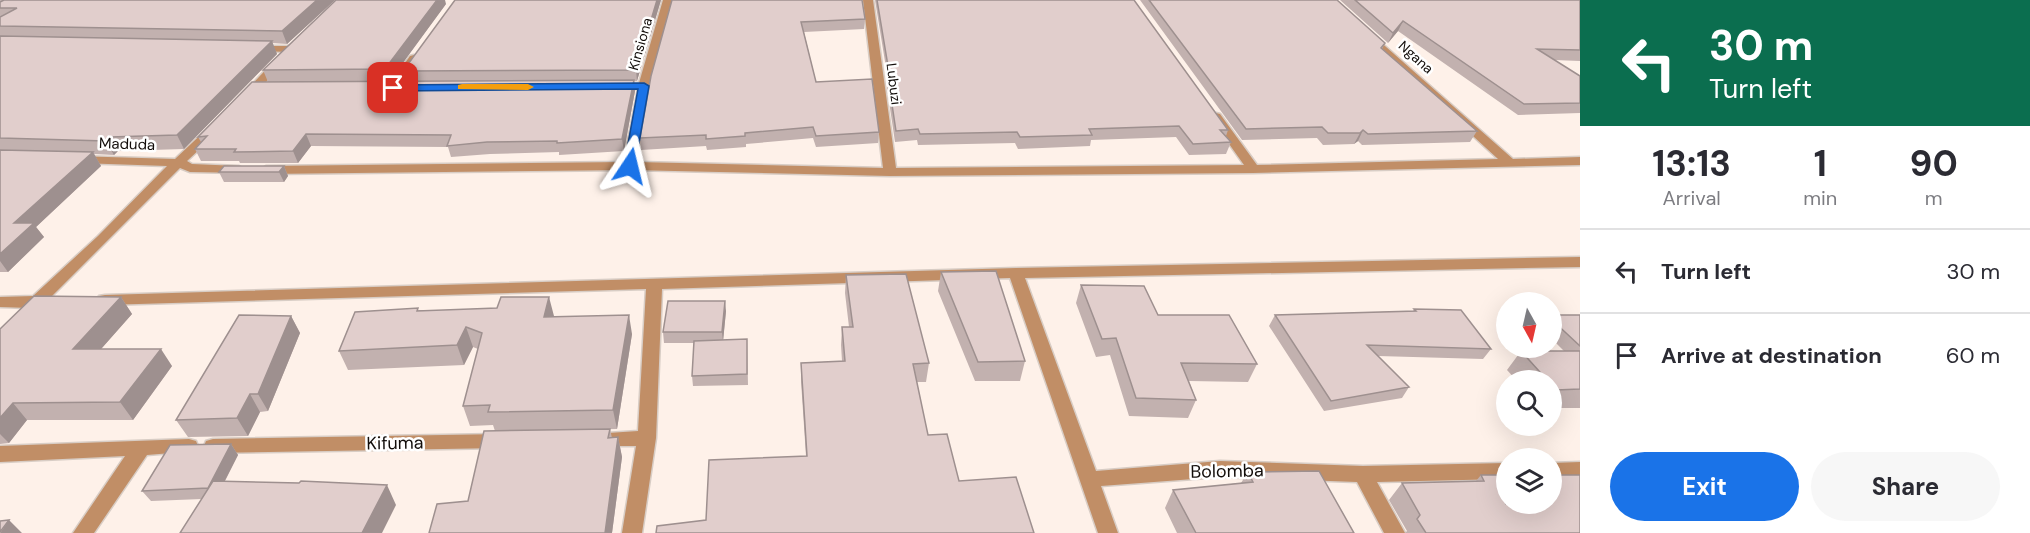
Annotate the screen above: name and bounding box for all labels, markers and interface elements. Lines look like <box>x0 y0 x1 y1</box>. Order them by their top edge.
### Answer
street label: Kinsiona <box>624 16 656 72</box>
text: 30 m <box>1709 18 1813 73</box>
icon: left <box>1610 24 1688 102</box>
street label: Ngana <box>1395 37 1437 77</box>
pin <box>367 62 418 113</box>
street label: Lubuzi <box>883 62 905 106</box>
icon: arrive <box>376 71 409 104</box>
text: Turn left <box>1709 71 1812 106</box>
street label: Maduda <box>98 133 156 155</box>
position arrow <box>598 134 662 198</box>
text: 13:13 <box>1652 140 1731 187</box>
text: 1 <box>1814 140 1827 187</box>
text: 90 <box>1910 140 1958 187</box>
text: Arrival <box>1662 185 1721 211</box>
text: min <box>1803 185 1837 211</box>
text: m <box>1925 185 1943 211</box>
icon: left <box>1610 255 1643 288</box>
text: Turn left <box>1661 257 1751 286</box>
text: 30 m <box>1946 257 2000 286</box>
north arrow <box>1496 292 1562 358</box>
map controls <box>1496 292 1562 514</box>
icon: arrive <box>1610 339 1643 372</box>
text: Arrive at destination <box>1661 341 1882 370</box>
text: 60 m <box>1946 341 2000 370</box>
button: search <box>1496 370 1562 436</box>
street label: Kifuma <box>366 431 424 455</box>
button: layers <box>1496 448 1562 514</box>
button: Exit <box>1610 452 1799 521</box>
button: Share <box>1811 452 2000 521</box>
street label: Bolomba <box>1190 458 1264 484</box>

